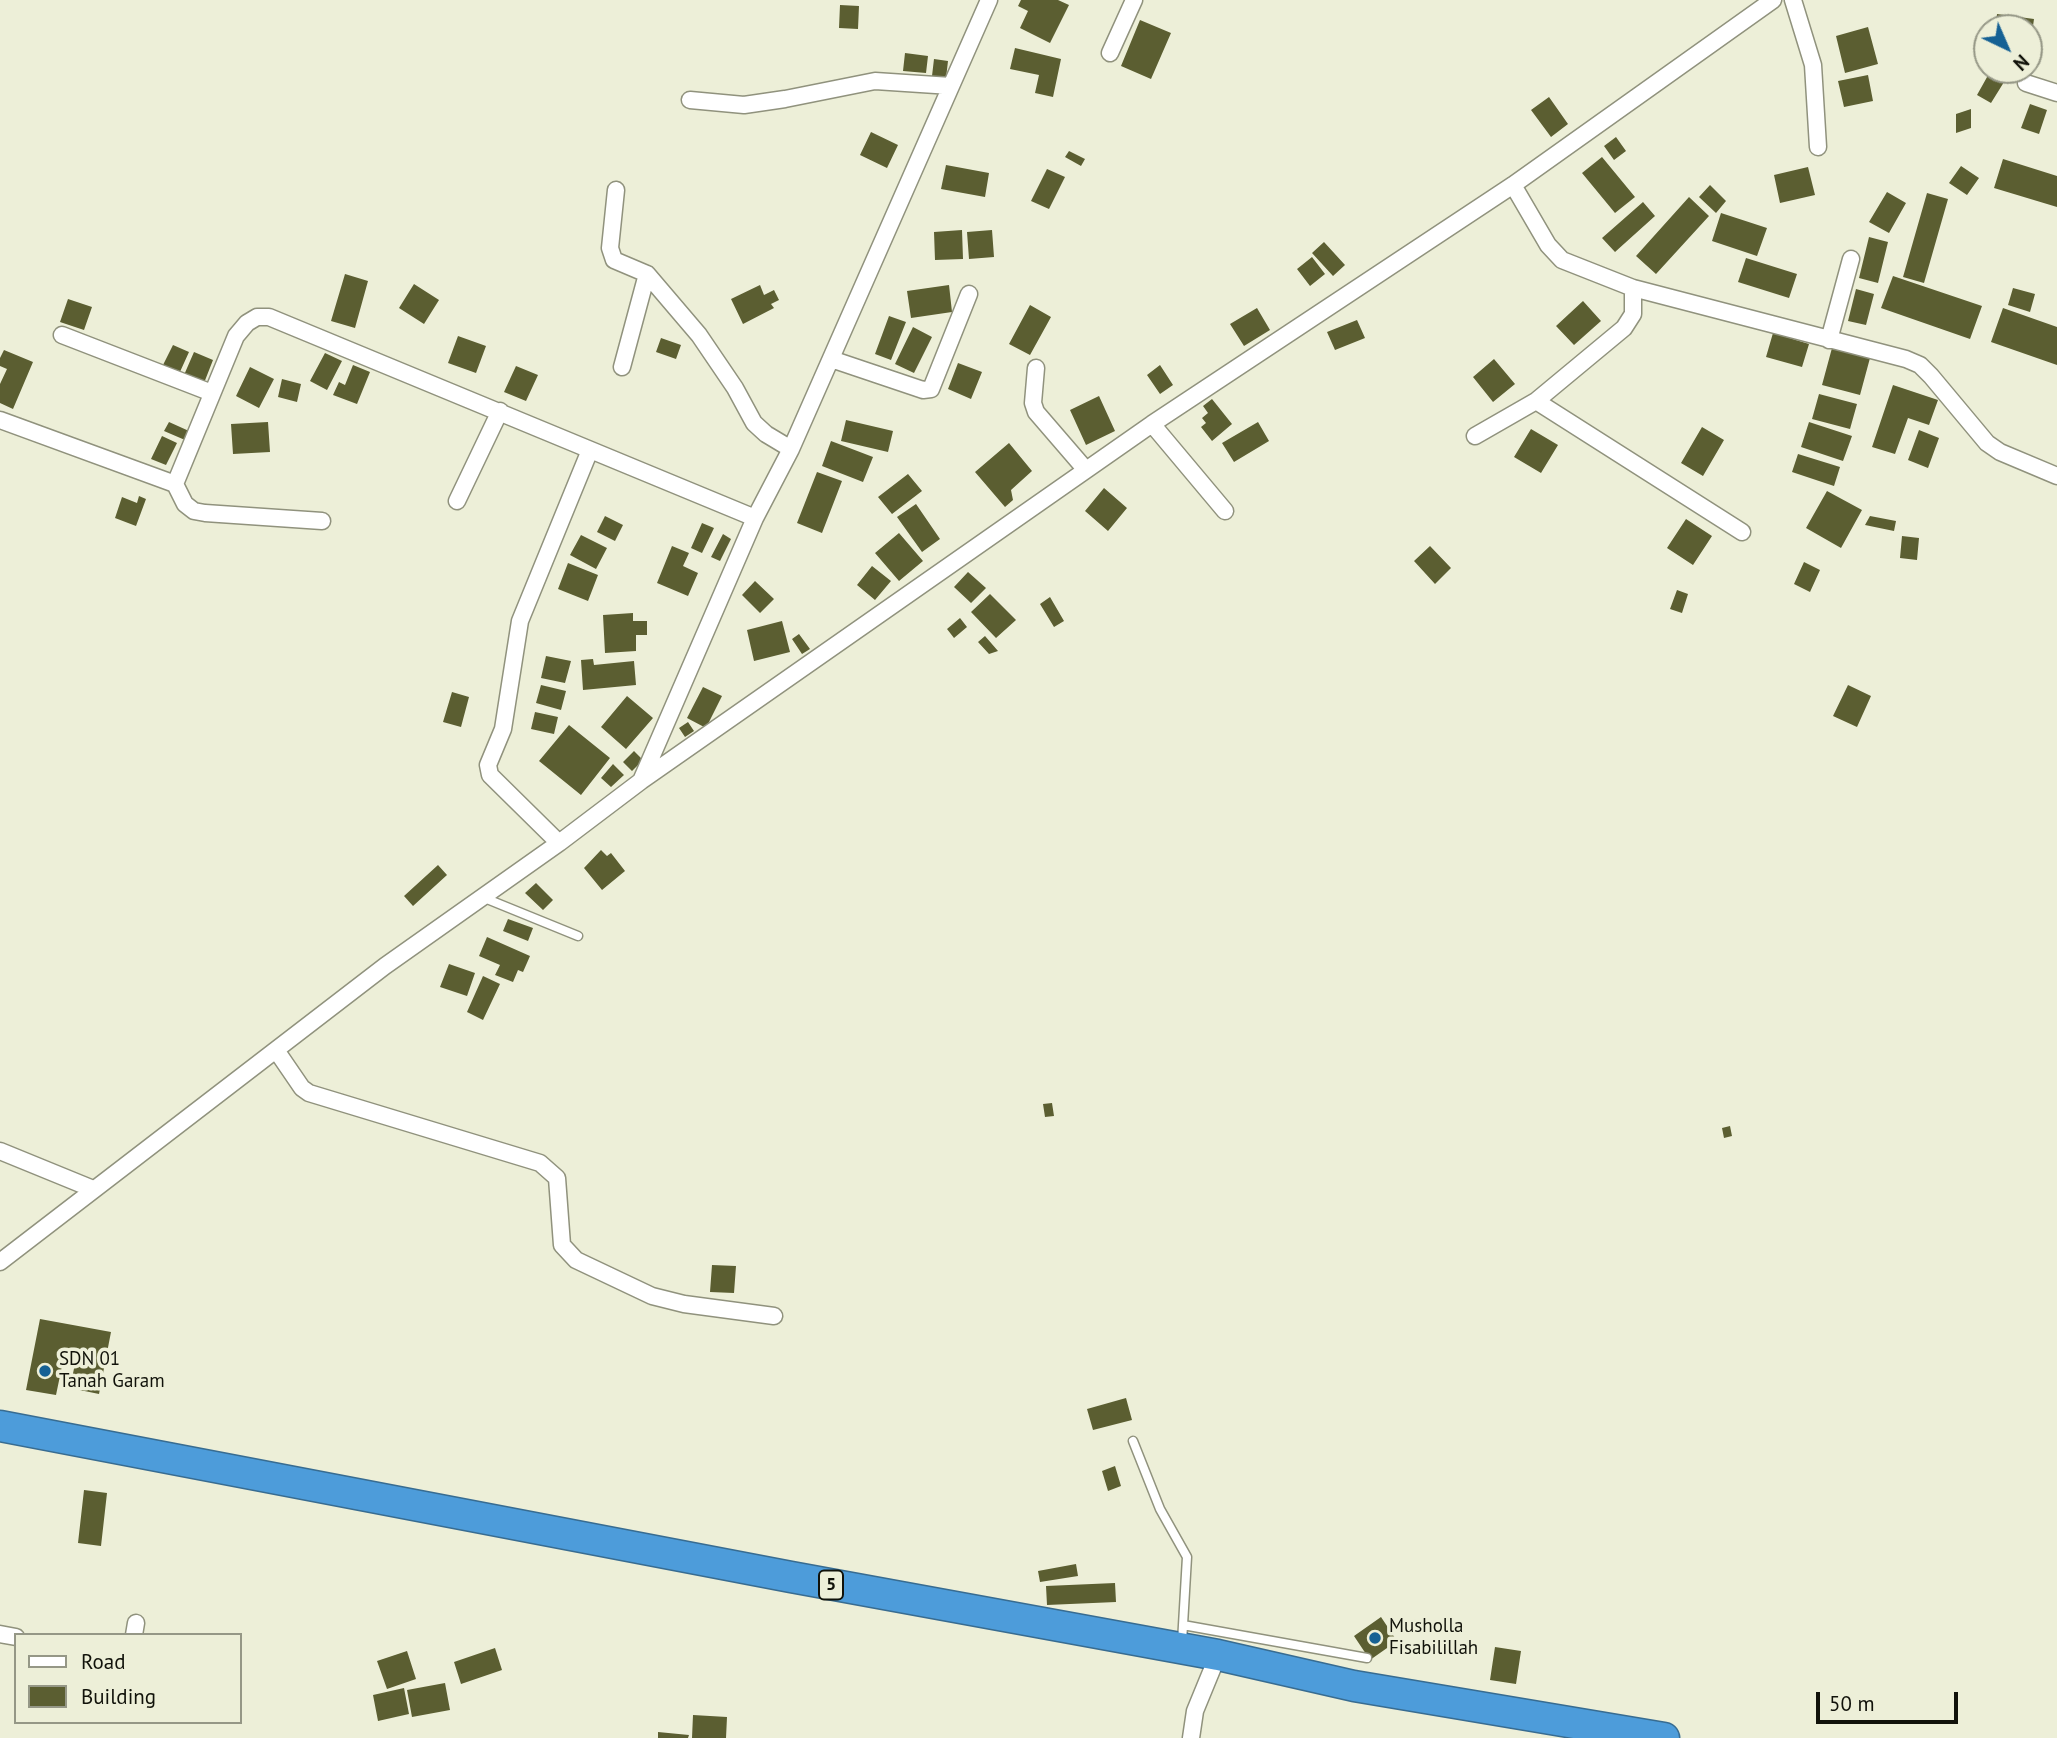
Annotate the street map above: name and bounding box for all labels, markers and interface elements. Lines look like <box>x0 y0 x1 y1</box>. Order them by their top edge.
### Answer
north arrow <box>1973 14 2043 84</box>
text: N <box>2008 50 2034 76</box>
place label: SDN 01 Tanah Garam <box>59 1349 165 1393</box>
marker: SDN 01 Tanah Garam <box>37 1363 53 1379</box>
road number: 5 <box>819 1570 843 1600</box>
place label: Musholla Fisabilillah <box>1389 1616 1478 1660</box>
marker: Musholla Fisabilillah <box>1367 1630 1383 1646</box>
legend <box>14 1633 242 1724</box>
text: Road <box>81 1648 125 1675</box>
scale bar <box>1819 1678 1961 1722</box>
text: Building <box>81 1683 156 1710</box>
text: 50 m <box>1829 1690 1875 1717</box>

